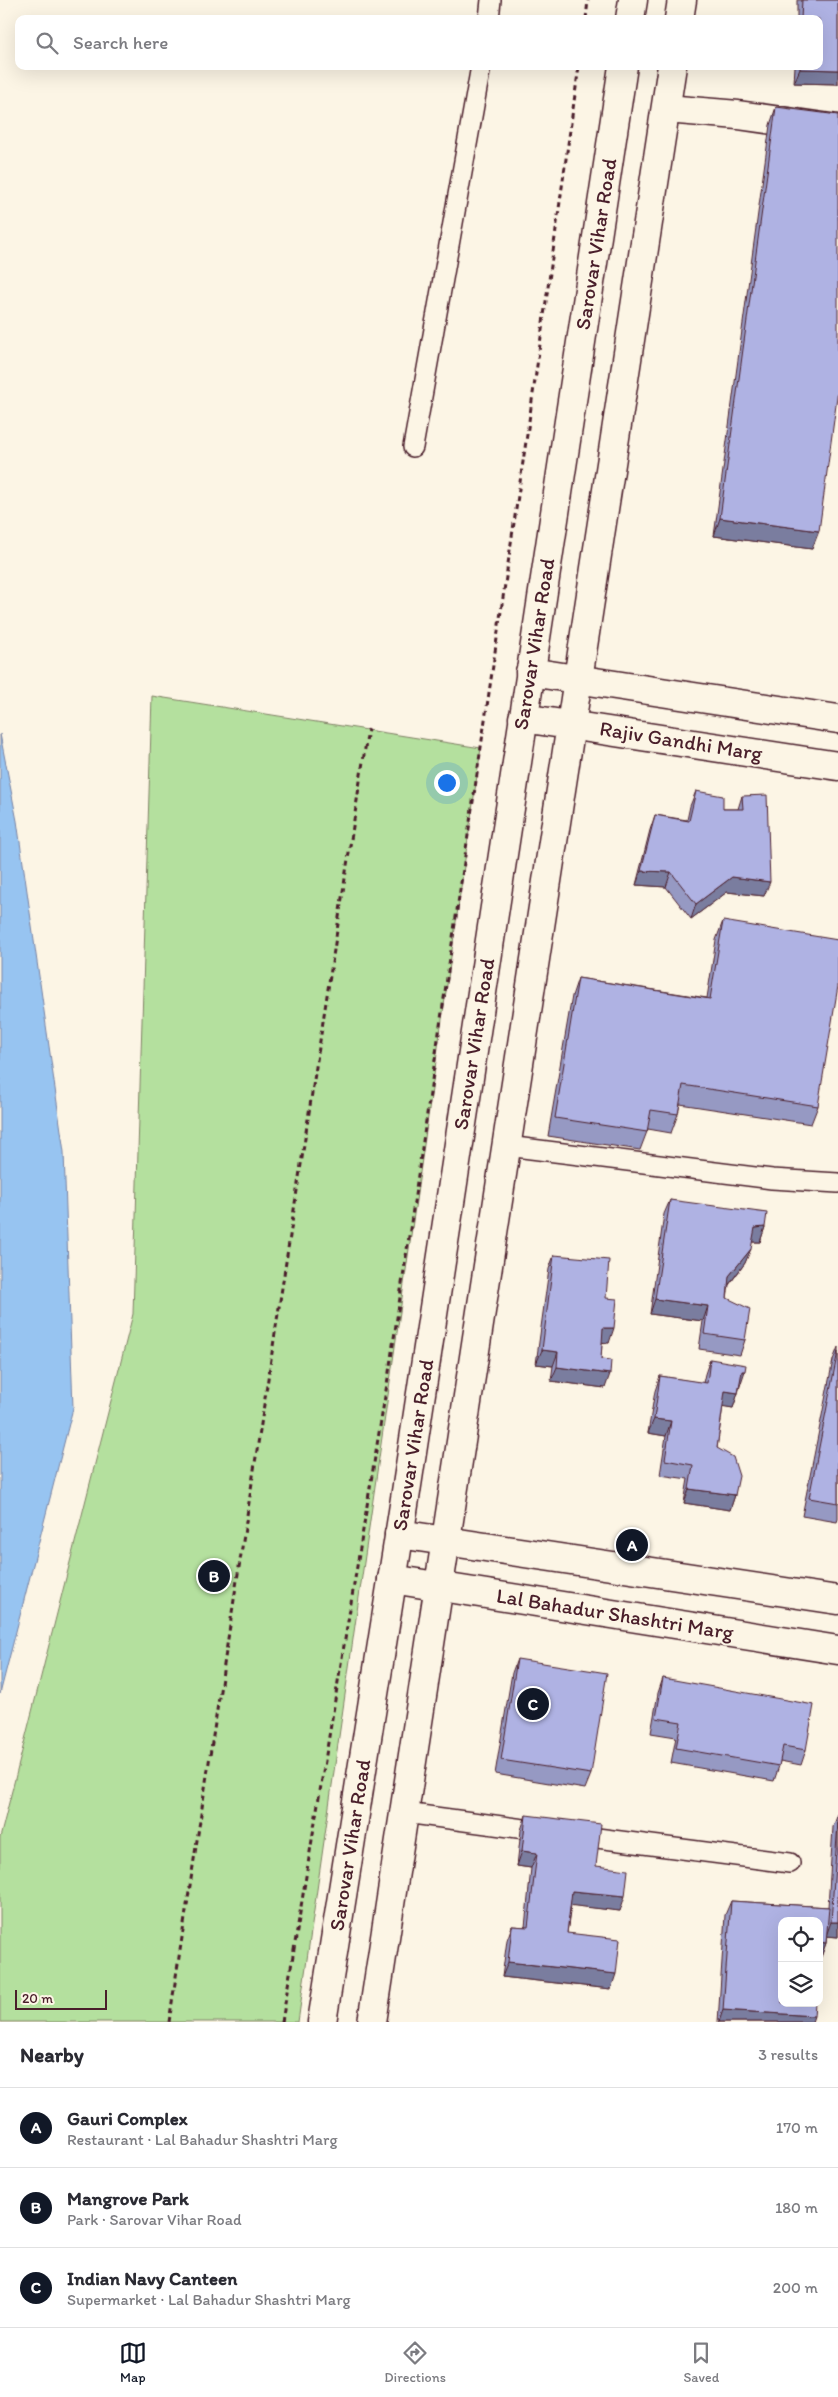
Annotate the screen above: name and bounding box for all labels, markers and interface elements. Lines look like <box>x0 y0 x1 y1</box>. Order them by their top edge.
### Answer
search box <box>15 15 823 70</box>
icon: search <box>33 29 61 57</box>
text: Search here <box>73 31 168 54</box>
street label: Sarovar Vihar Road <box>570 156 622 332</box>
street label: Sarovar Vihar Road <box>508 556 560 732</box>
street label: Rajiv Gandhi Marg <box>598 715 764 766</box>
your location <box>434 770 460 796</box>
street label: Sarovar Vihar Road <box>448 956 500 1132</box>
street label: Sarovar Vihar Road <box>387 1357 439 1533</box>
pin: A <box>616 1526 648 1564</box>
pin: B <box>198 1557 230 1595</box>
street label: Lal Bahadur Shashtri Marg <box>495 1582 736 1645</box>
pin: C <box>517 1685 549 1723</box>
street label: Sarovar Vihar Road <box>324 1757 376 1933</box>
map controls <box>778 1917 823 2007</box>
button: locate <box>778 1917 823 1962</box>
button: layers <box>778 1962 823 2007</box>
scale bar <box>15 1987 108 2010</box>
text: 20 m <box>22 1990 53 2007</box>
text: Nearby <box>20 2042 84 2067</box>
text: 3 results <box>758 2045 818 2064</box>
text: Gauri Complex <box>67 2107 188 2130</box>
text: A <box>31 2118 41 2137</box>
text: 170 m <box>776 2118 818 2137</box>
text: Restaurant · Lal Bahadur Shashtri Marg <box>67 2130 338 2149</box>
text: Mangrove Park <box>67 2187 189 2210</box>
text: B <box>31 2198 41 2217</box>
text: 180 m <box>775 2198 818 2217</box>
text: Park · Sarovar Vihar Road <box>67 2210 242 2229</box>
text: Indian Navy Canteen <box>67 2267 237 2290</box>
text: C <box>31 2278 41 2297</box>
text: 200 m <box>773 2278 818 2297</box>
text: Supermarket · Lal Bahadur Shashtri Marg <box>67 2290 351 2309</box>
tab: Map <box>119 2339 147 2386</box>
tab: Directions <box>384 2339 446 2386</box>
tab: Saved <box>683 2339 719 2386</box>

